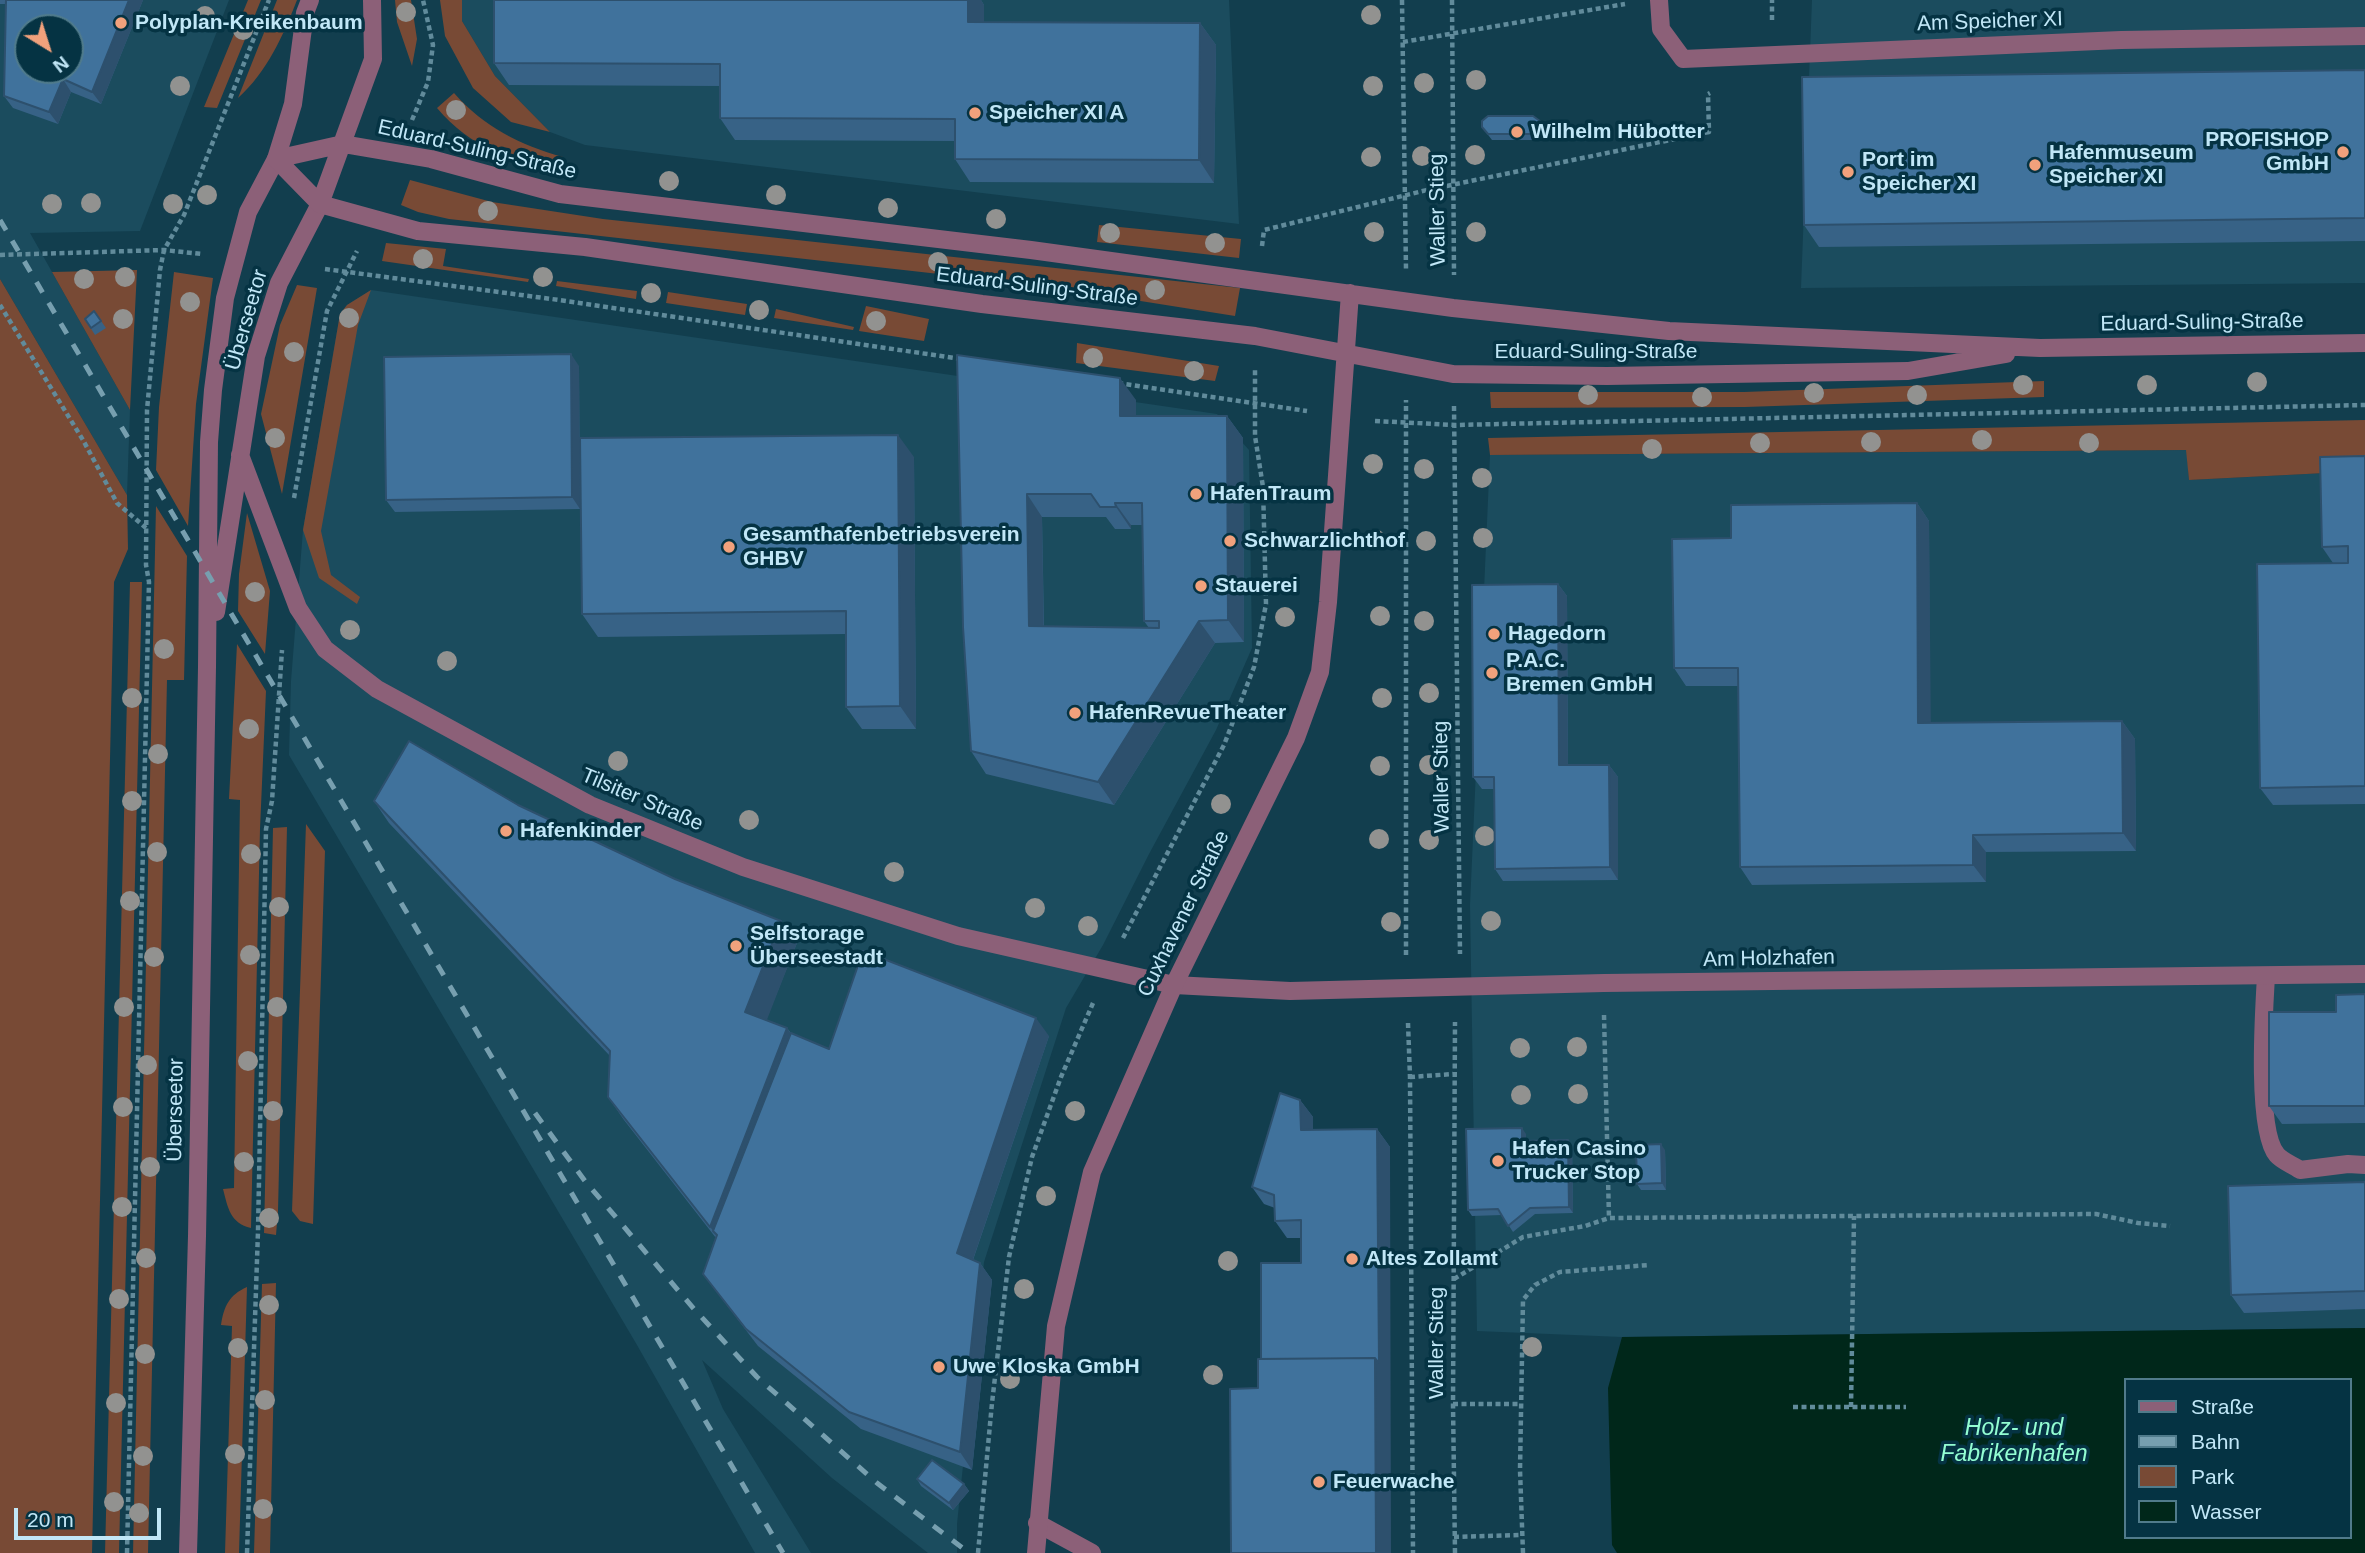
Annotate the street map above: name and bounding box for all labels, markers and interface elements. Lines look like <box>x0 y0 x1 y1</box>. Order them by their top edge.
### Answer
street label: Am Speicher XI <box>1917 7 2063 37</box>
place label: Polyplan-Kreikenbaum <box>135 10 363 36</box>
north arrow <box>14 14 84 84</box>
marker: Polyplan-Kreikenbaum <box>113 15 129 31</box>
text: N <box>49 52 73 77</box>
place label: Speicher XI A <box>989 100 1124 126</box>
marker: Speicher XI A <box>967 105 983 121</box>
street label: Eduard-Suling-Straße <box>375 115 579 185</box>
place label: Wilhelm Hübotter <box>1531 119 1705 145</box>
marker: Wilhelm Hübotter <box>1509 124 1525 140</box>
place label: PROFISHOP GmbH <box>2205 127 2329 177</box>
place label: Hafenmuseum Speicher XI <box>2049 140 2194 190</box>
marker: PROFISHOP GmbH <box>2335 144 2351 160</box>
place label: Port im Speicher XI <box>1862 147 1976 197</box>
street label: Waller Stieg <box>1424 154 1452 266</box>
marker: Hafenmuseum Speicher XI <box>2027 157 2043 173</box>
marker: Port im Speicher XI <box>1840 164 1856 180</box>
street label: Eduard-Suling-Straße <box>935 262 1139 312</box>
street label: Überseetor <box>221 267 273 373</box>
street label: Eduard-Suling-Straße <box>2100 309 2304 337</box>
street label: Eduard-Suling-Straße <box>1494 339 1698 365</box>
place label: HafenTraum <box>1210 481 1331 507</box>
marker: HafenTraum <box>1188 486 1204 502</box>
place label: Gesamthafenbetriebsverein GHBV <box>743 522 1020 572</box>
place label: Schwarzlichthof <box>1244 528 1405 554</box>
marker: Schwarzlichthof <box>1222 533 1238 549</box>
marker: Gesamthafenbetriebsverein GHBV <box>721 539 737 555</box>
place label: Stauerei <box>1215 573 1298 599</box>
marker: Stauerei <box>1193 578 1209 594</box>
place label: Hagedorn <box>1508 621 1606 647</box>
marker: Hagedorn <box>1486 626 1502 642</box>
place label: P.A.C. Bremen GmbH <box>1506 648 1653 698</box>
marker: P.A.C. Bremen GmbH <box>1484 665 1500 681</box>
place label: HafenRevueTheater <box>1089 700 1286 726</box>
marker: HafenRevueTheater <box>1067 705 1083 721</box>
street label: Waller Stieg <box>1428 721 1456 833</box>
street label: Tilsiter Straße <box>577 763 707 837</box>
place label: Hafenkinder <box>520 818 641 844</box>
marker: Hafenkinder <box>498 823 514 839</box>
street label: Cuxhavener Straße <box>1133 827 1235 1001</box>
place label: Selfstorage Überseestadt <box>750 921 883 971</box>
marker: Selfstorage Überseestadt <box>728 938 744 954</box>
street label: Am Holzhafen <box>1703 945 1835 973</box>
street label: Überseetor <box>162 1058 190 1162</box>
place label: Hafen Casino Trucker Stop <box>1512 1136 1646 1186</box>
marker: Hafen Casino Trucker Stop <box>1490 1153 1506 1169</box>
place label: Altes Zollamt <box>1366 1246 1498 1272</box>
marker: Altes Zollamt <box>1344 1251 1360 1267</box>
street label: Waller Stieg <box>1424 1287 1450 1399</box>
place label: Uwe Kloska GmbH <box>953 1354 1140 1380</box>
marker: Uwe Kloska GmbH <box>931 1359 947 1375</box>
legend <box>2124 1378 2351 1539</box>
text: Straße <box>2191 1395 2254 1418</box>
water label: Holz- und Fabrikenhafen <box>1940 1415 2088 1469</box>
text: Bahn <box>2191 1430 2240 1453</box>
text: Park <box>2191 1465 2234 1488</box>
place label: Feuerwache <box>1333 1469 1454 1495</box>
marker: Feuerwache <box>1311 1474 1327 1490</box>
scale bar <box>18 1494 164 1538</box>
text: Wasser <box>2191 1500 2261 1523</box>
text: 20 m <box>27 1508 74 1531</box>

